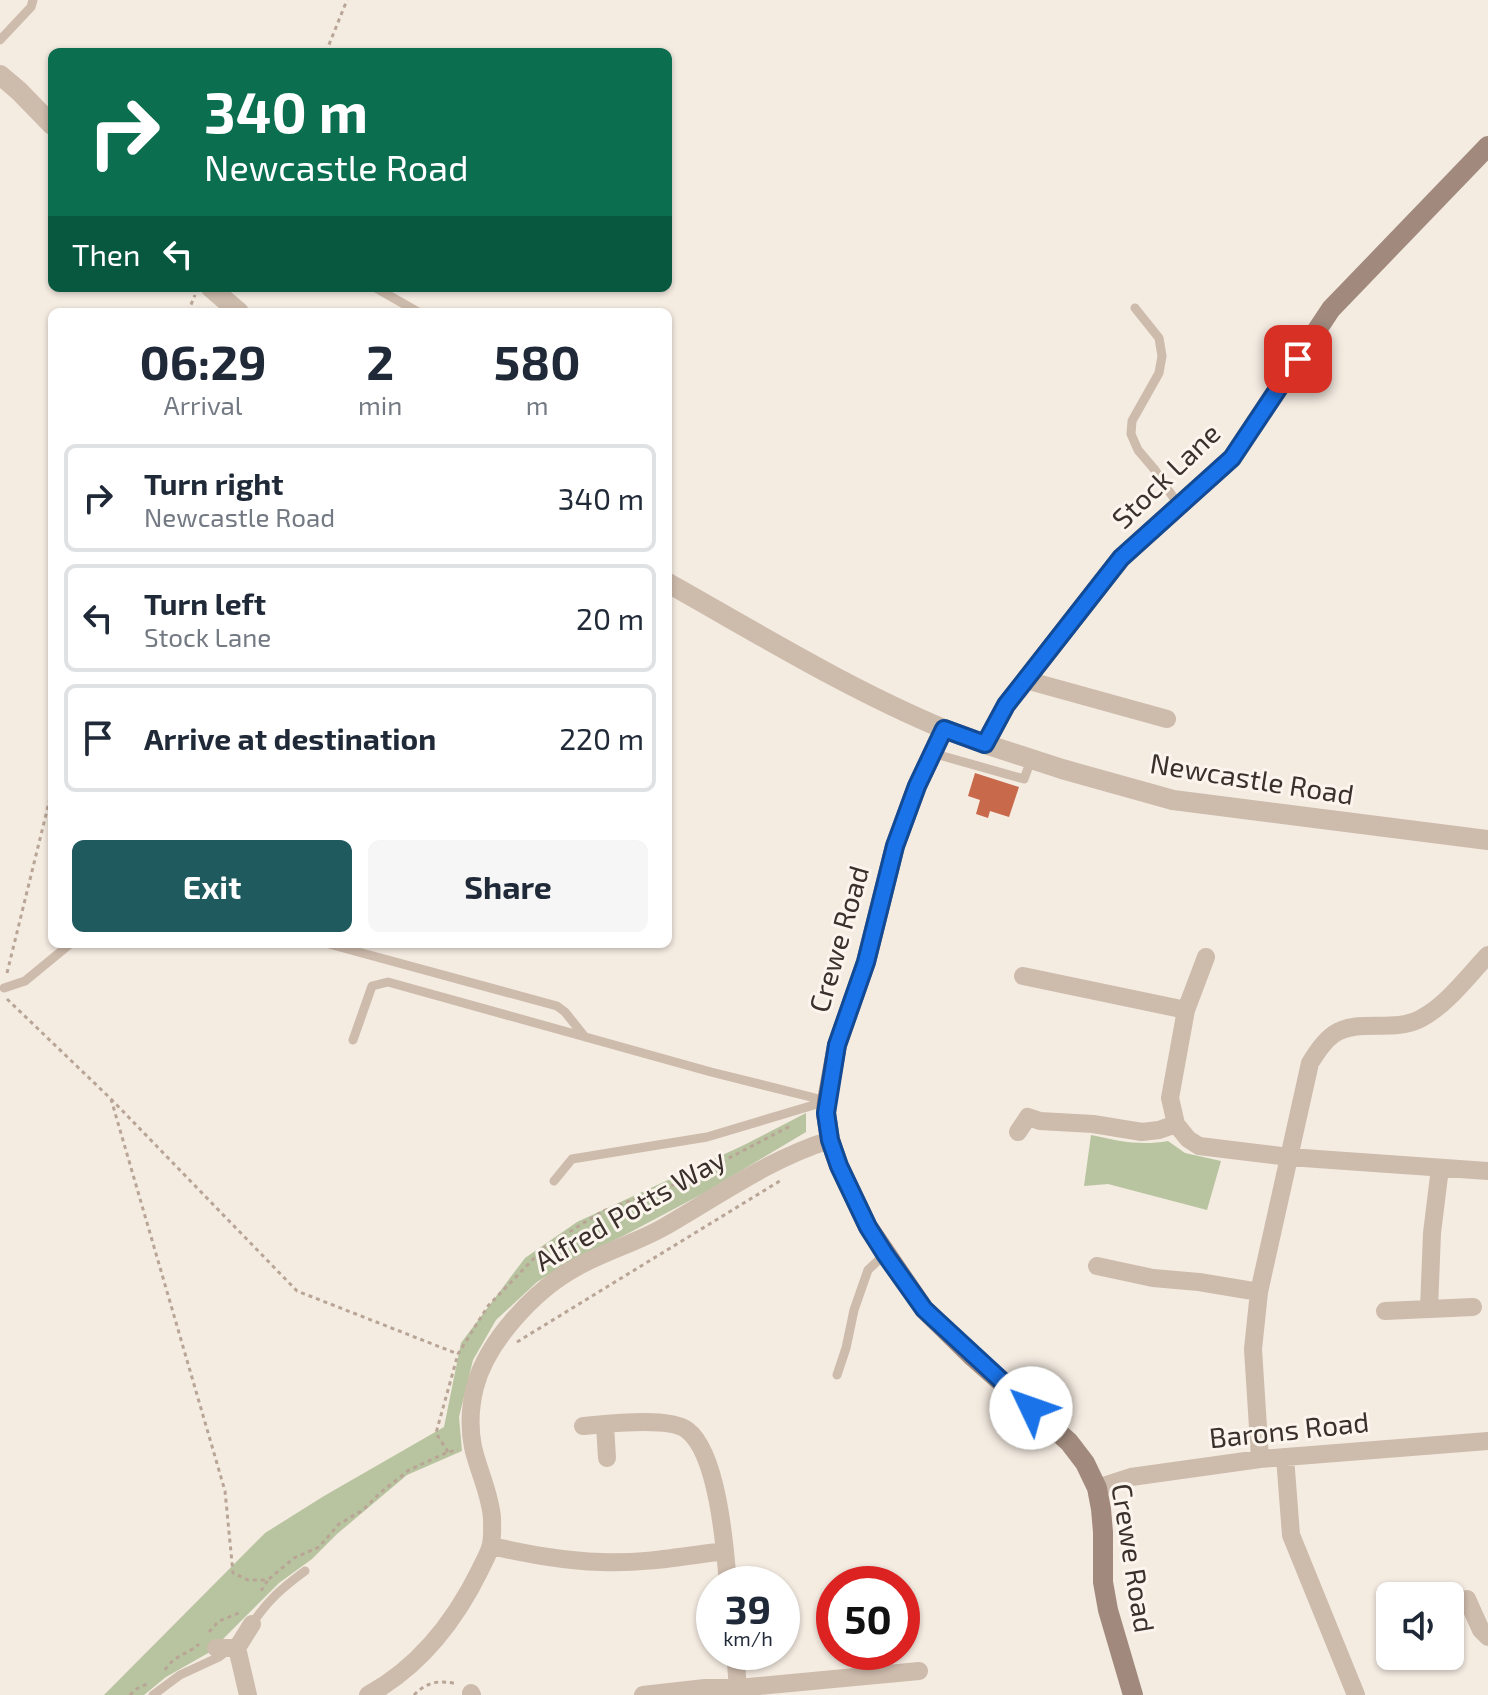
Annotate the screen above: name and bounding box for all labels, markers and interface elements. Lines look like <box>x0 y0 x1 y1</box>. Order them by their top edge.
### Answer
text: 340 m <box>204 77 368 144</box>
icon: right <box>72 80 176 184</box>
text: Newcastle Road <box>204 145 469 188</box>
icon: left <box>156 232 200 276</box>
text: Then <box>72 236 140 272</box>
pin <box>1264 325 1332 393</box>
text: 06:29 <box>139 332 267 390</box>
text: 2 <box>366 332 394 390</box>
text: 580 <box>494 332 581 390</box>
icon: arrive <box>1276 337 1320 381</box>
text: Arrival <box>163 389 243 420</box>
text: min <box>358 389 402 420</box>
text: m <box>526 389 549 420</box>
street label: Stock Lane <box>1104 415 1226 535</box>
text: Turn right <box>144 465 284 501</box>
icon: right <box>76 476 120 520</box>
text: 340 m <box>558 480 644 516</box>
text: Newcastle Road <box>144 501 335 532</box>
text: Turn left <box>144 585 266 621</box>
icon: left <box>76 596 120 640</box>
text: 20 m <box>576 600 644 636</box>
text: Stock Lane <box>144 621 271 652</box>
icon: arrive <box>76 716 120 760</box>
text: Arrive at destination <box>144 720 436 756</box>
text: 220 m <box>559 720 644 756</box>
street label: Newcastle Road <box>1148 745 1356 811</box>
button: Exit <box>72 840 352 932</box>
button: Share <box>368 840 648 932</box>
street label: Crewe Road <box>801 862 875 1016</box>
street label: Alfred Potts Way <box>528 1141 731 1277</box>
position arrow <box>989 1366 1073 1450</box>
street label: Barons Road <box>1207 1404 1371 1454</box>
street label: Crewe Road <box>1105 1481 1163 1635</box>
speed limit sign: 50 <box>816 1566 920 1670</box>
map controls <box>1376 1582 1464 1670</box>
button: sound <box>1376 1582 1464 1670</box>
text: 39 <box>725 1584 771 1632</box>
text: km/h <box>723 1626 773 1650</box>

